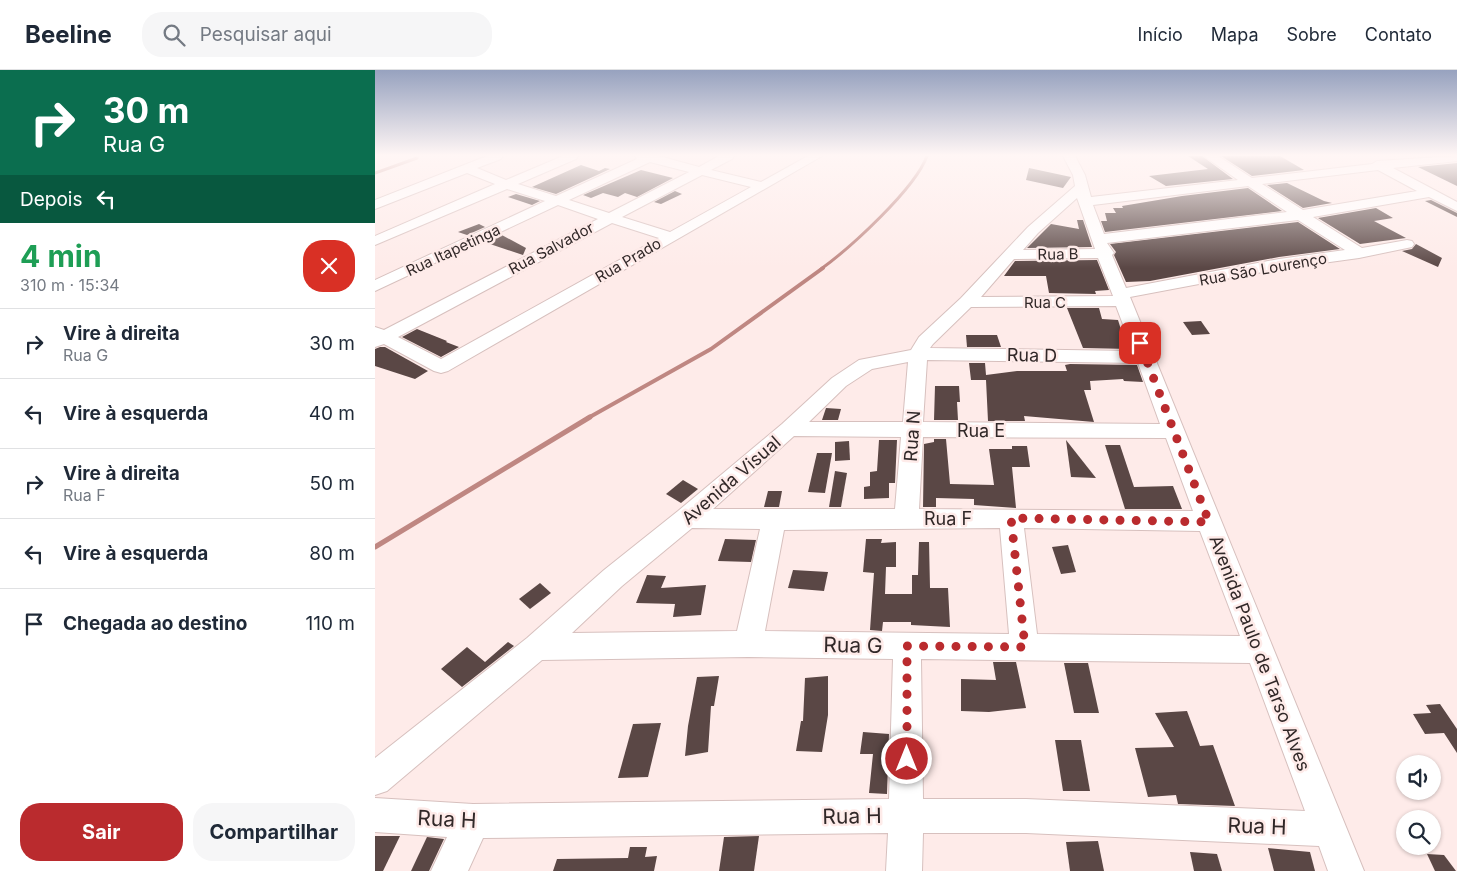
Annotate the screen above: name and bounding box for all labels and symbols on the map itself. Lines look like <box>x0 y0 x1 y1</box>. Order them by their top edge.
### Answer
street label: Rua Salvador <box>505 217 597 278</box>
street label: Rua Itapetinga <box>403 220 503 280</box>
street label: Rua Prado <box>592 234 664 286</box>
street label: Rua B <box>1037 244 1079 264</box>
street label: Rua São Lourenço <box>1198 248 1328 290</box>
street label: Rua C <box>1024 293 1066 312</box>
pin <box>1119 322 1161 364</box>
street label: Rua D <box>1007 344 1057 366</box>
street label: Rua N <box>900 410 924 462</box>
street label: Rua E <box>957 420 1005 441</box>
street label: Avenida Visual <box>677 431 785 529</box>
street label: Rua F <box>924 508 972 529</box>
street label: Avenida Paulo de Tarso Alves <box>1205 532 1315 774</box>
street label: Rua G <box>823 632 883 658</box>
position arrow <box>880 732 932 784</box>
street label: Rua H <box>822 803 882 829</box>
street label: Rua H <box>417 805 477 833</box>
street label: Rua H <box>1227 812 1287 840</box>

